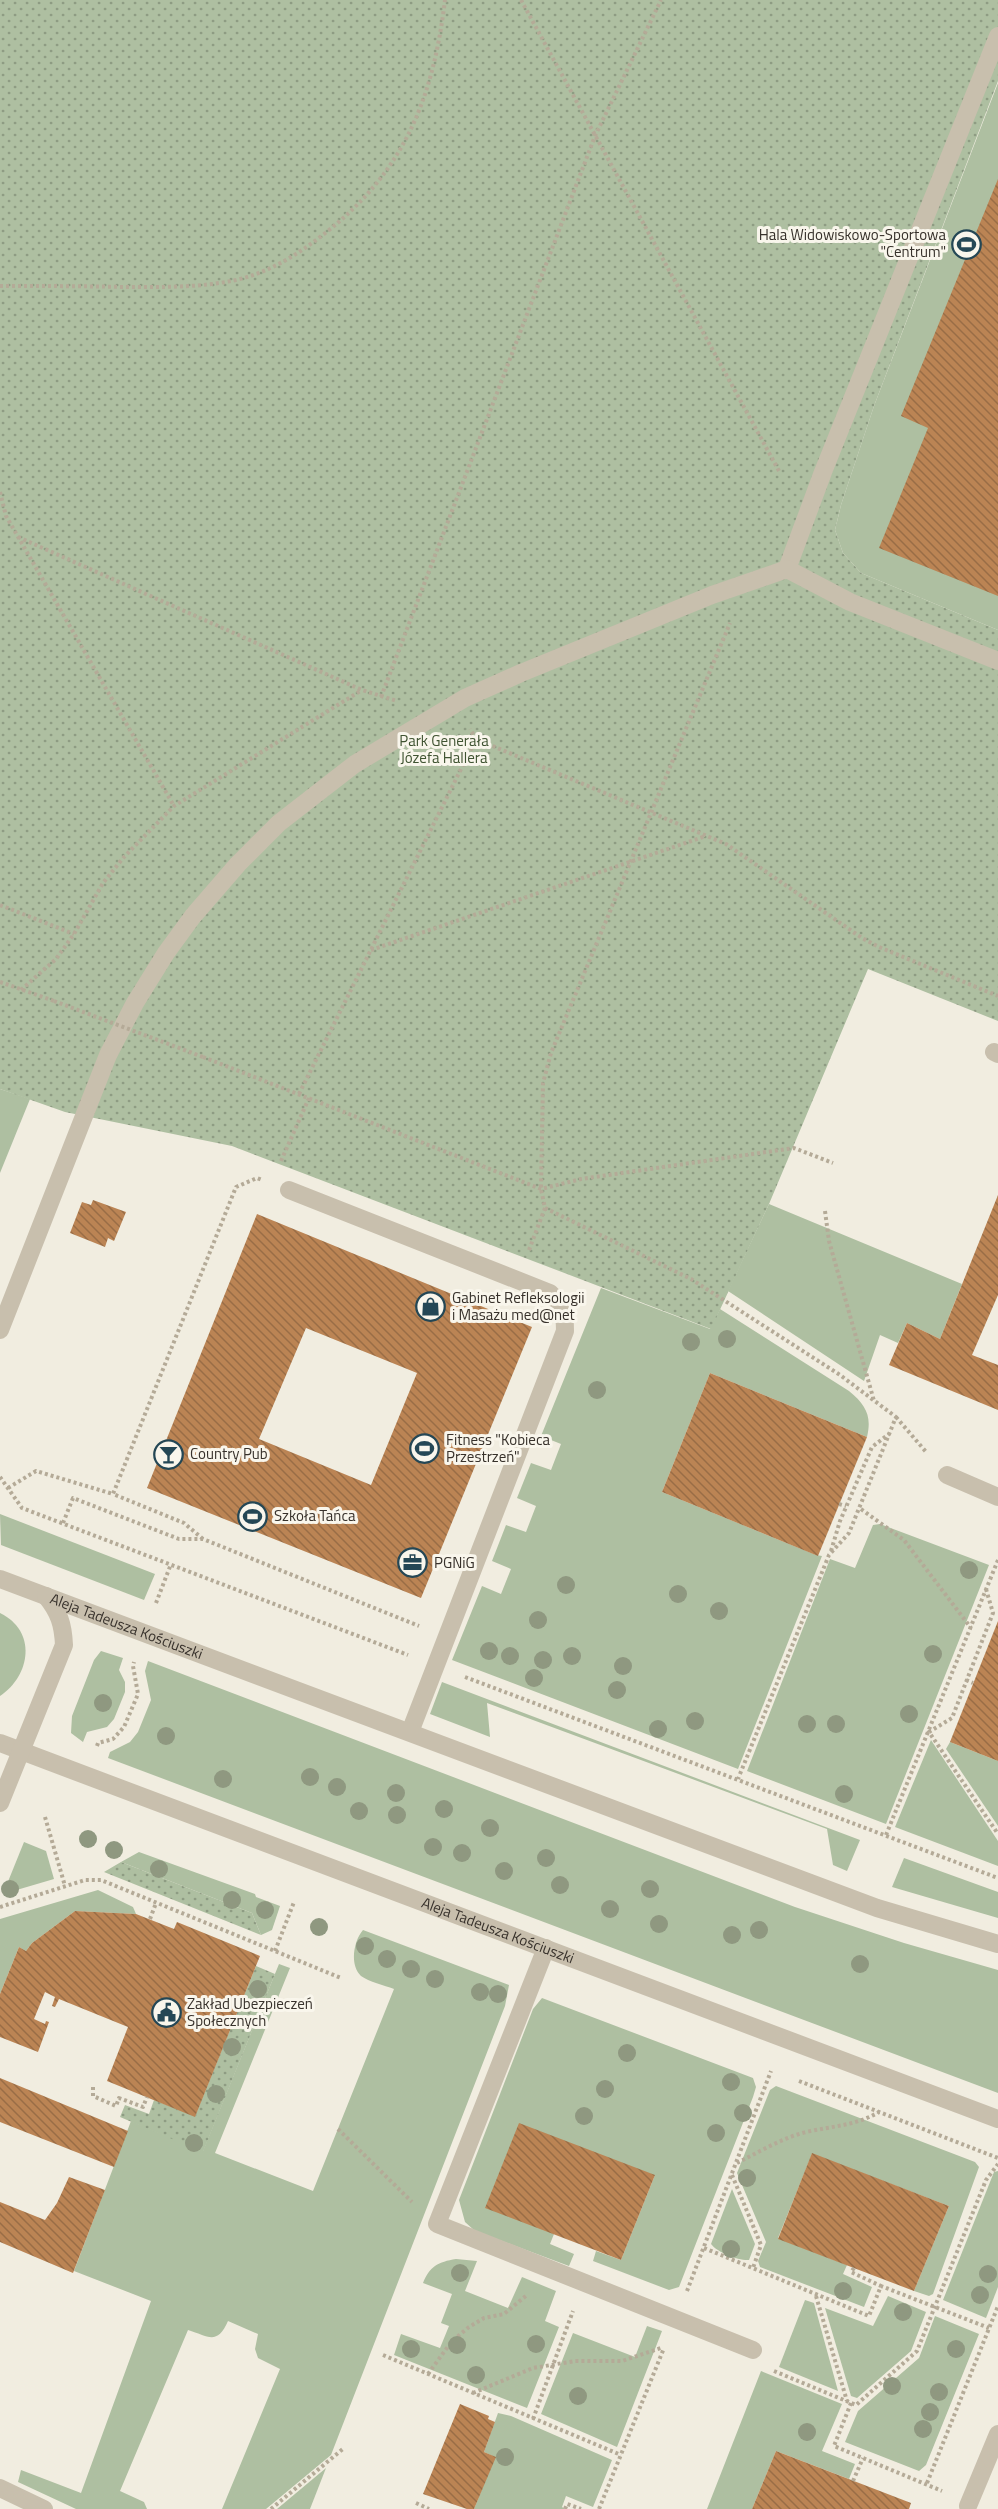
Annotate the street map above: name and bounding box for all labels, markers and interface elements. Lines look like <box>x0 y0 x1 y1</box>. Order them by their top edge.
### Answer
place label: Hala Widowiskowo-Sportowa "Centrum" <box>759 223 946 263</box>
sports icon: Hala Widowiskowo-Sportowa "Centrum" <box>951 228 983 260</box>
park label: Park Generała Józefa Hallera <box>399 729 489 769</box>
place label: Gabinet Refleksologii i Masażu med@net <box>452 1286 585 1326</box>
shop icon: Gabinet Refleksologii i Masażu med@net <box>415 1291 447 1323</box>
place label: Fitness "Kobieca Przestrzeń" <box>446 1428 550 1468</box>
sports icon: Fitness "Kobieca Przestrzeń" <box>409 1433 441 1465</box>
bar icon: Country Pub <box>153 1438 185 1470</box>
place label: Country Pub <box>190 1442 268 1465</box>
sports icon: Szkoła Tańca <box>237 1500 269 1532</box>
place label: Szkoła Tańca <box>274 1504 356 1527</box>
office icon: PGNiG <box>397 1547 429 1579</box>
place label: PGNiG <box>434 1551 475 1574</box>
street label: Aleja Tadeusza Kościuszki <box>47 1587 206 1665</box>
street label: Aleja Tadeusza Kościuszki <box>418 1891 578 1969</box>
place label: Zakład Ubezpieczeń Społecznych <box>187 1992 313 2032</box>
public building icon: Zakład Ubezpieczeń Społecznych <box>150 1997 182 2029</box>

